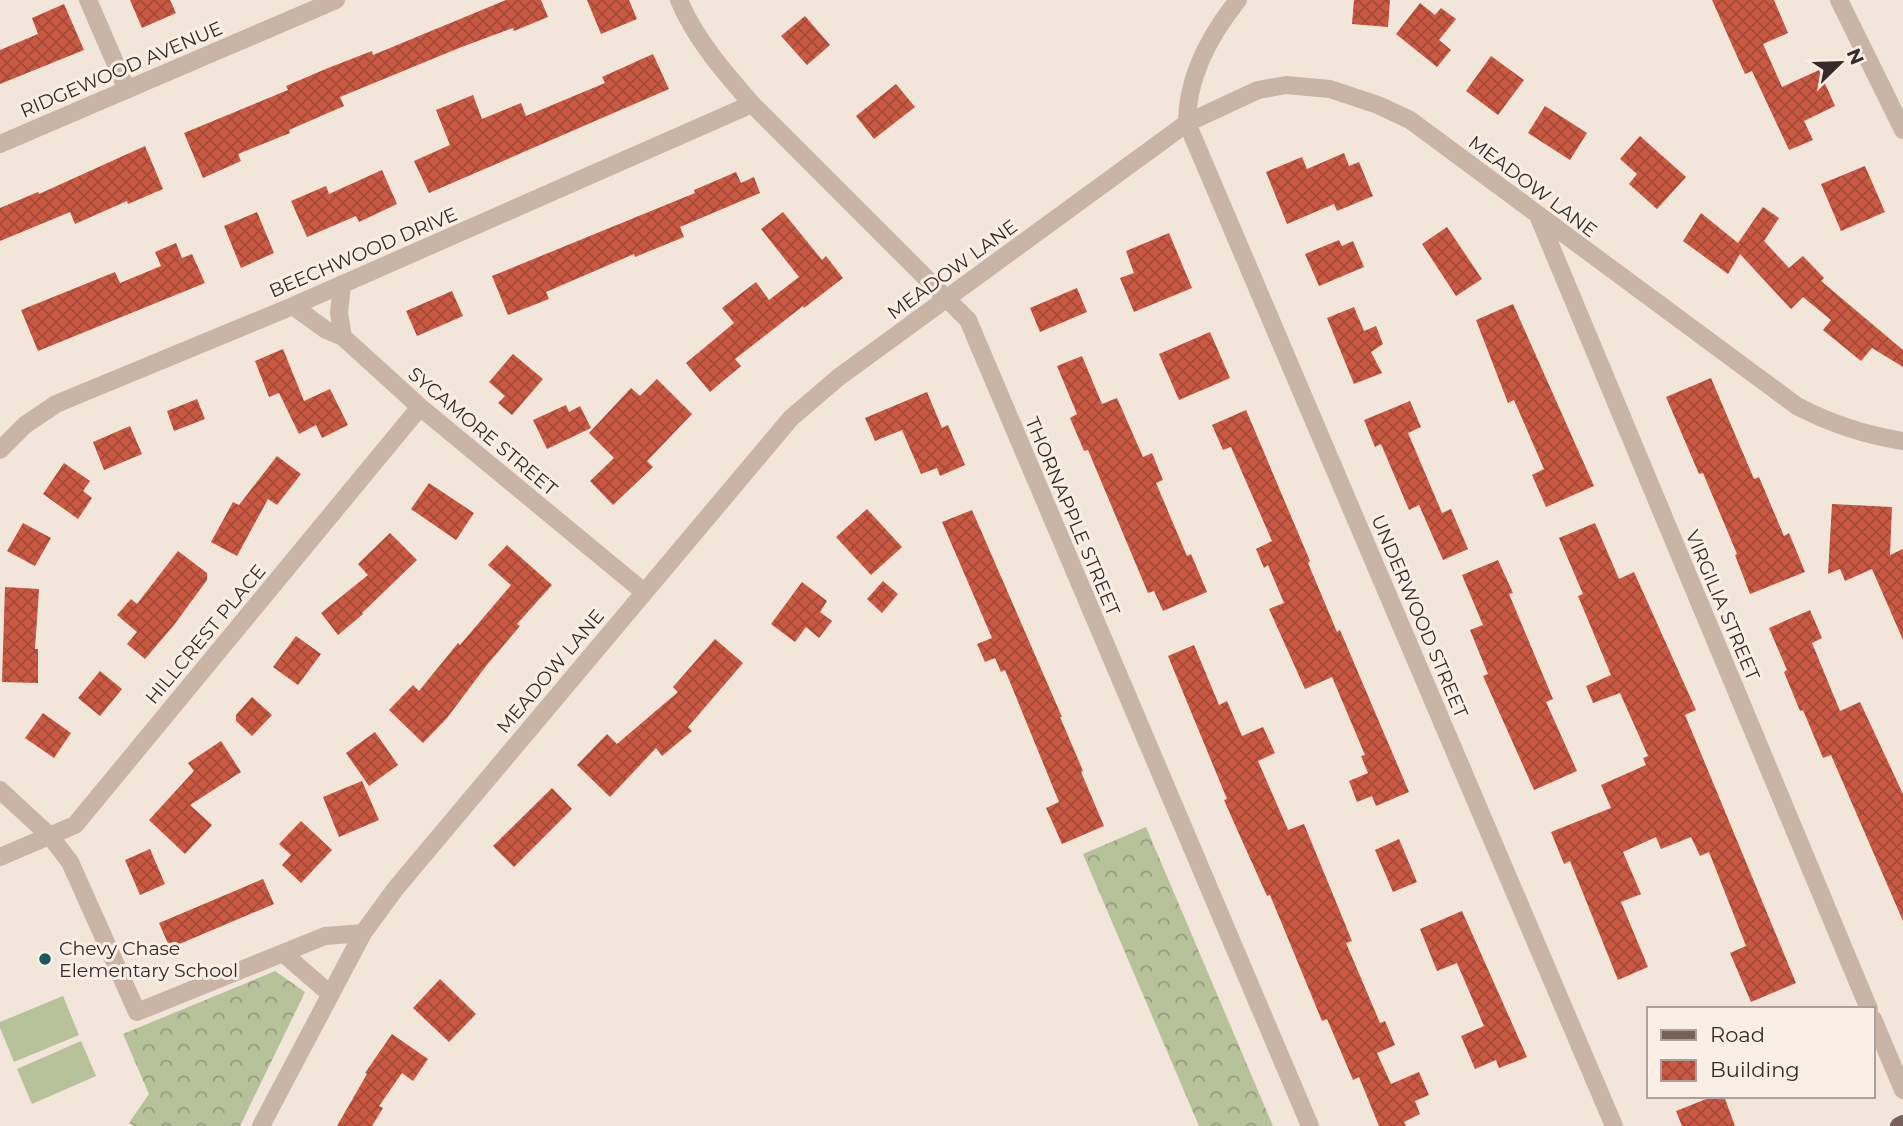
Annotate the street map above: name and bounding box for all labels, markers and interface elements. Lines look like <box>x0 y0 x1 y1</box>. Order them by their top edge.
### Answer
street label: RIDGEWOOD AVENUE <box>17 16 226 123</box>
north arrow <box>1805 28 1875 98</box>
text: N <box>1842 45 1869 68</box>
street label: MEADOW LANE <box>1464 131 1601 242</box>
street label: BEECHWOOD DRIVE <box>266 202 461 303</box>
street label: MEADOW LANE <box>883 215 1022 324</box>
street label: SYCAMORE STREET <box>403 362 562 501</box>
street label: THORNAPPLE STREET <box>1020 414 1125 619</box>
street label: UNDERWOOD STREET <box>1366 511 1473 721</box>
street label: VIRGILIA STREET <box>1681 527 1765 684</box>
street label: HILLCREST PLACE <box>140 560 270 709</box>
street label: MEADOW LANE <box>492 605 609 738</box>
place label: Chevy Chase Elementary School <box>59 937 238 982</box>
marker: Chevy Chase Elementary School <box>37 951 53 967</box>
legend <box>1647 1007 1875 1098</box>
text: Road <box>1710 1022 1765 1047</box>
text: Building <box>1710 1057 1800 1082</box>

